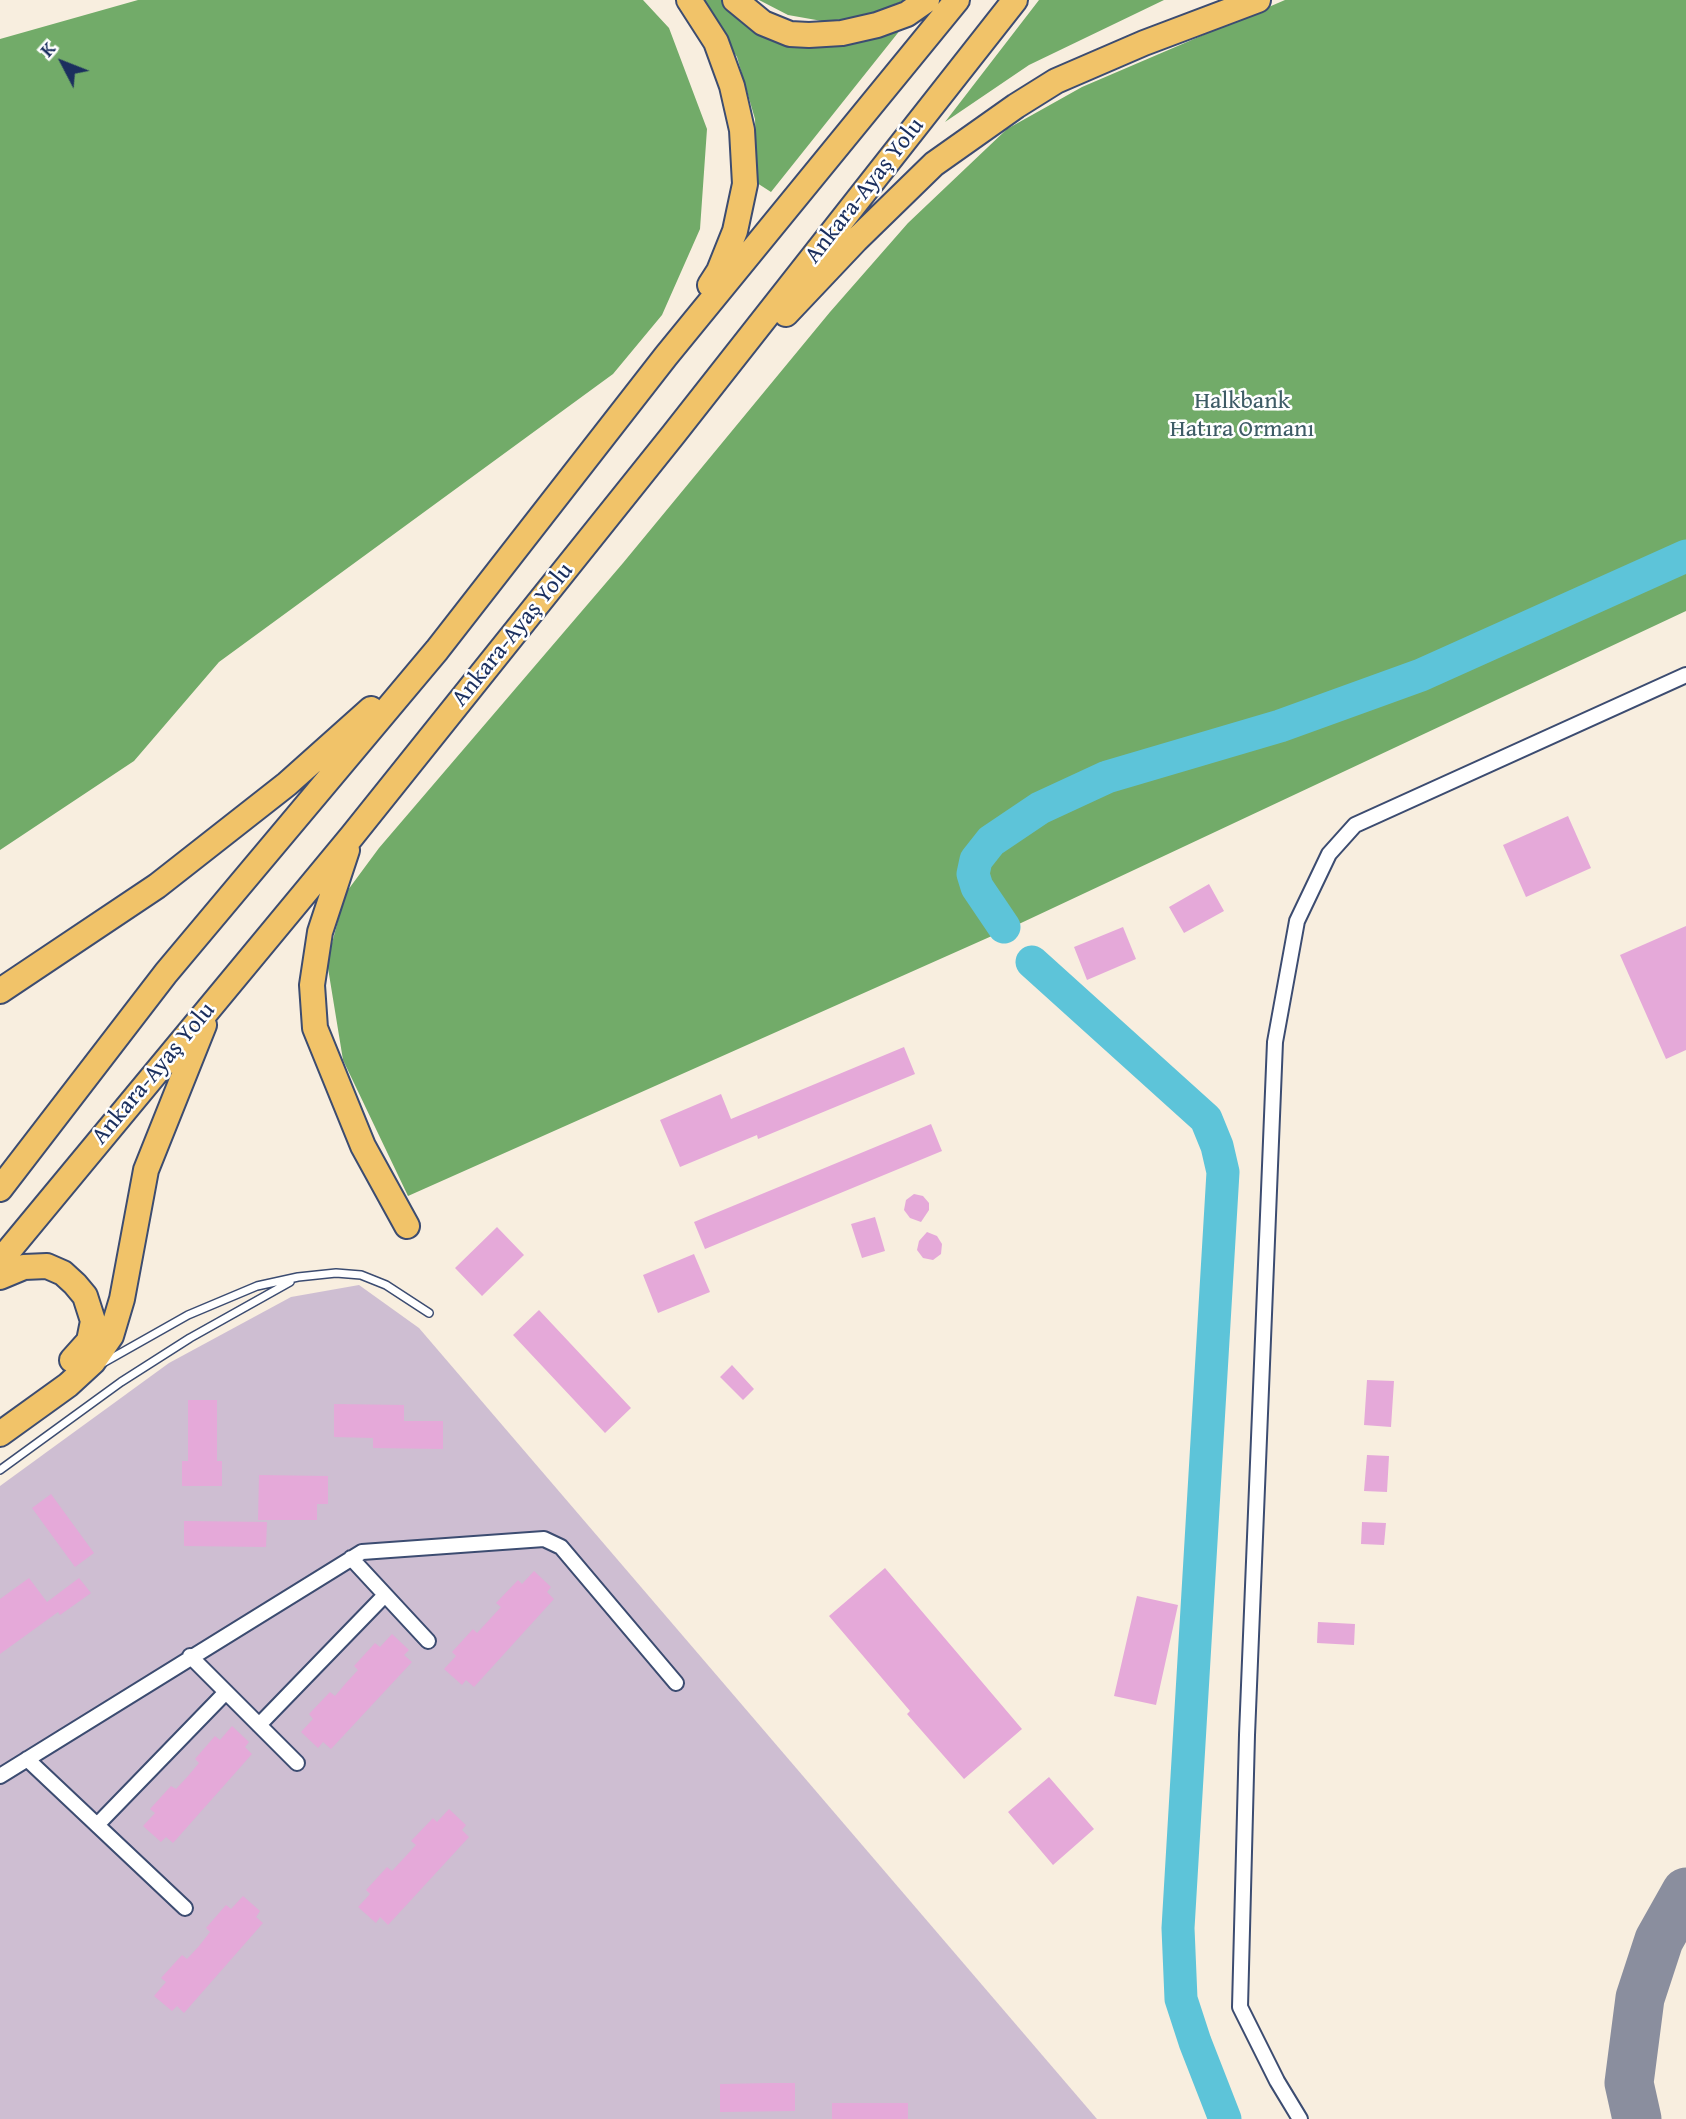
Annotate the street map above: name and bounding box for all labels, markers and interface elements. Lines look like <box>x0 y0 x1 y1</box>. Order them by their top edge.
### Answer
north arrow <box>28 28 98 98</box>
text: K <box>33 35 62 63</box>
street label: Ankara-Ayaş Yolu <box>799 112 931 270</box>
park label: Halkbank Hatıra Ormanı <box>1170 388 1314 444</box>
street label: Ankara-Ayaş Yolu <box>446 557 580 713</box>
street label: Ankara-Ayaş Yolu <box>86 997 222 1151</box>

